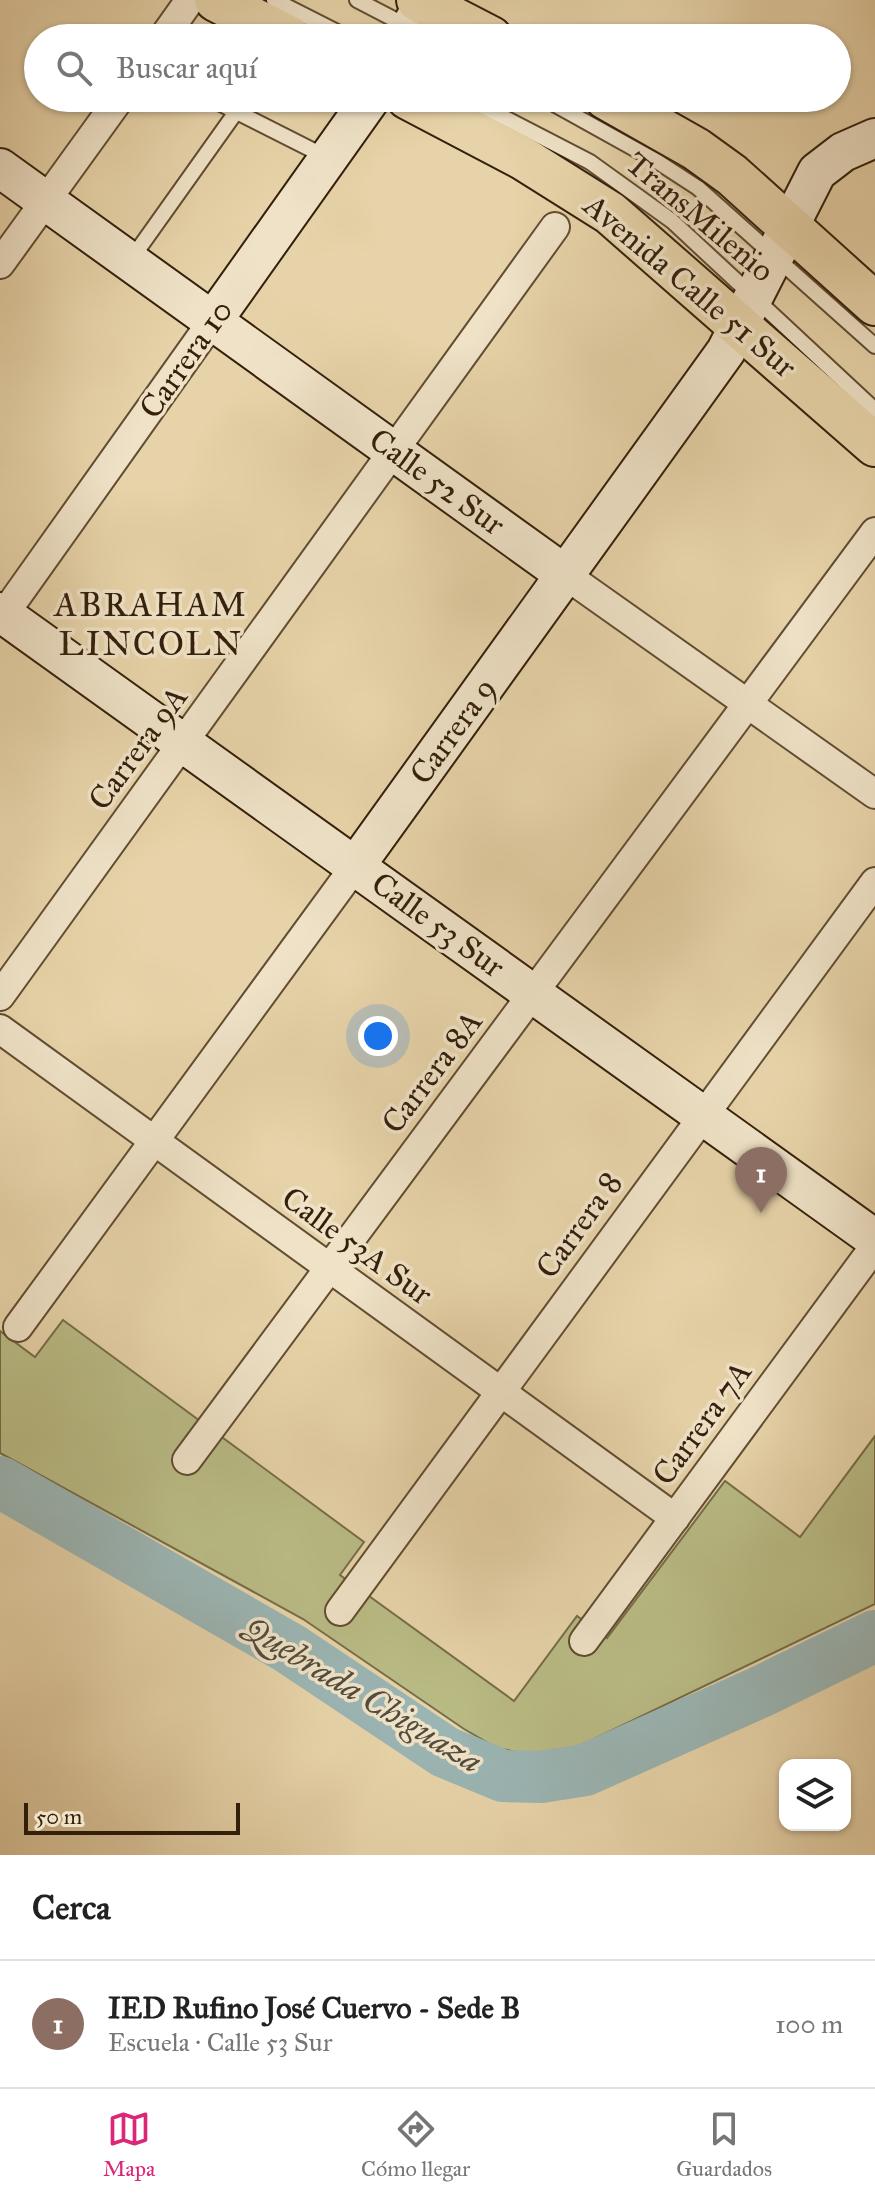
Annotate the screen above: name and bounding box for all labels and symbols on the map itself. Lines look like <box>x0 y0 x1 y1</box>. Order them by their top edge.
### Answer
street label: TransMilenio <box>618 144 782 290</box>
street label: Avenida Calle 51 Sur <box>574 184 804 386</box>
street label: Carrera 10 <box>131 292 241 426</box>
street label: Calle 52 Sur <box>362 420 512 544</box>
district label: ABRAHAM LINCOLN <box>52 584 248 664</box>
street label: Carrera 9 <box>401 670 505 792</box>
street label: Carrera 9A <box>80 678 196 818</box>
street label: Calle 53 Sur <box>364 864 512 986</box>
street label: Carrera 8A <box>373 1003 491 1141</box>
your location <box>358 1016 398 1056</box>
pin: 1 <box>735 1147 787 1213</box>
street label: Carrera 8 <box>527 1164 631 1286</box>
street label: Calle 53A Sur <box>274 1178 440 1314</box>
street label: Carrera 7A <box>644 1353 760 1492</box>
water label: Quebrada Chiguaza <box>234 1606 490 1781</box>
scale bar <box>24 1799 240 1835</box>

